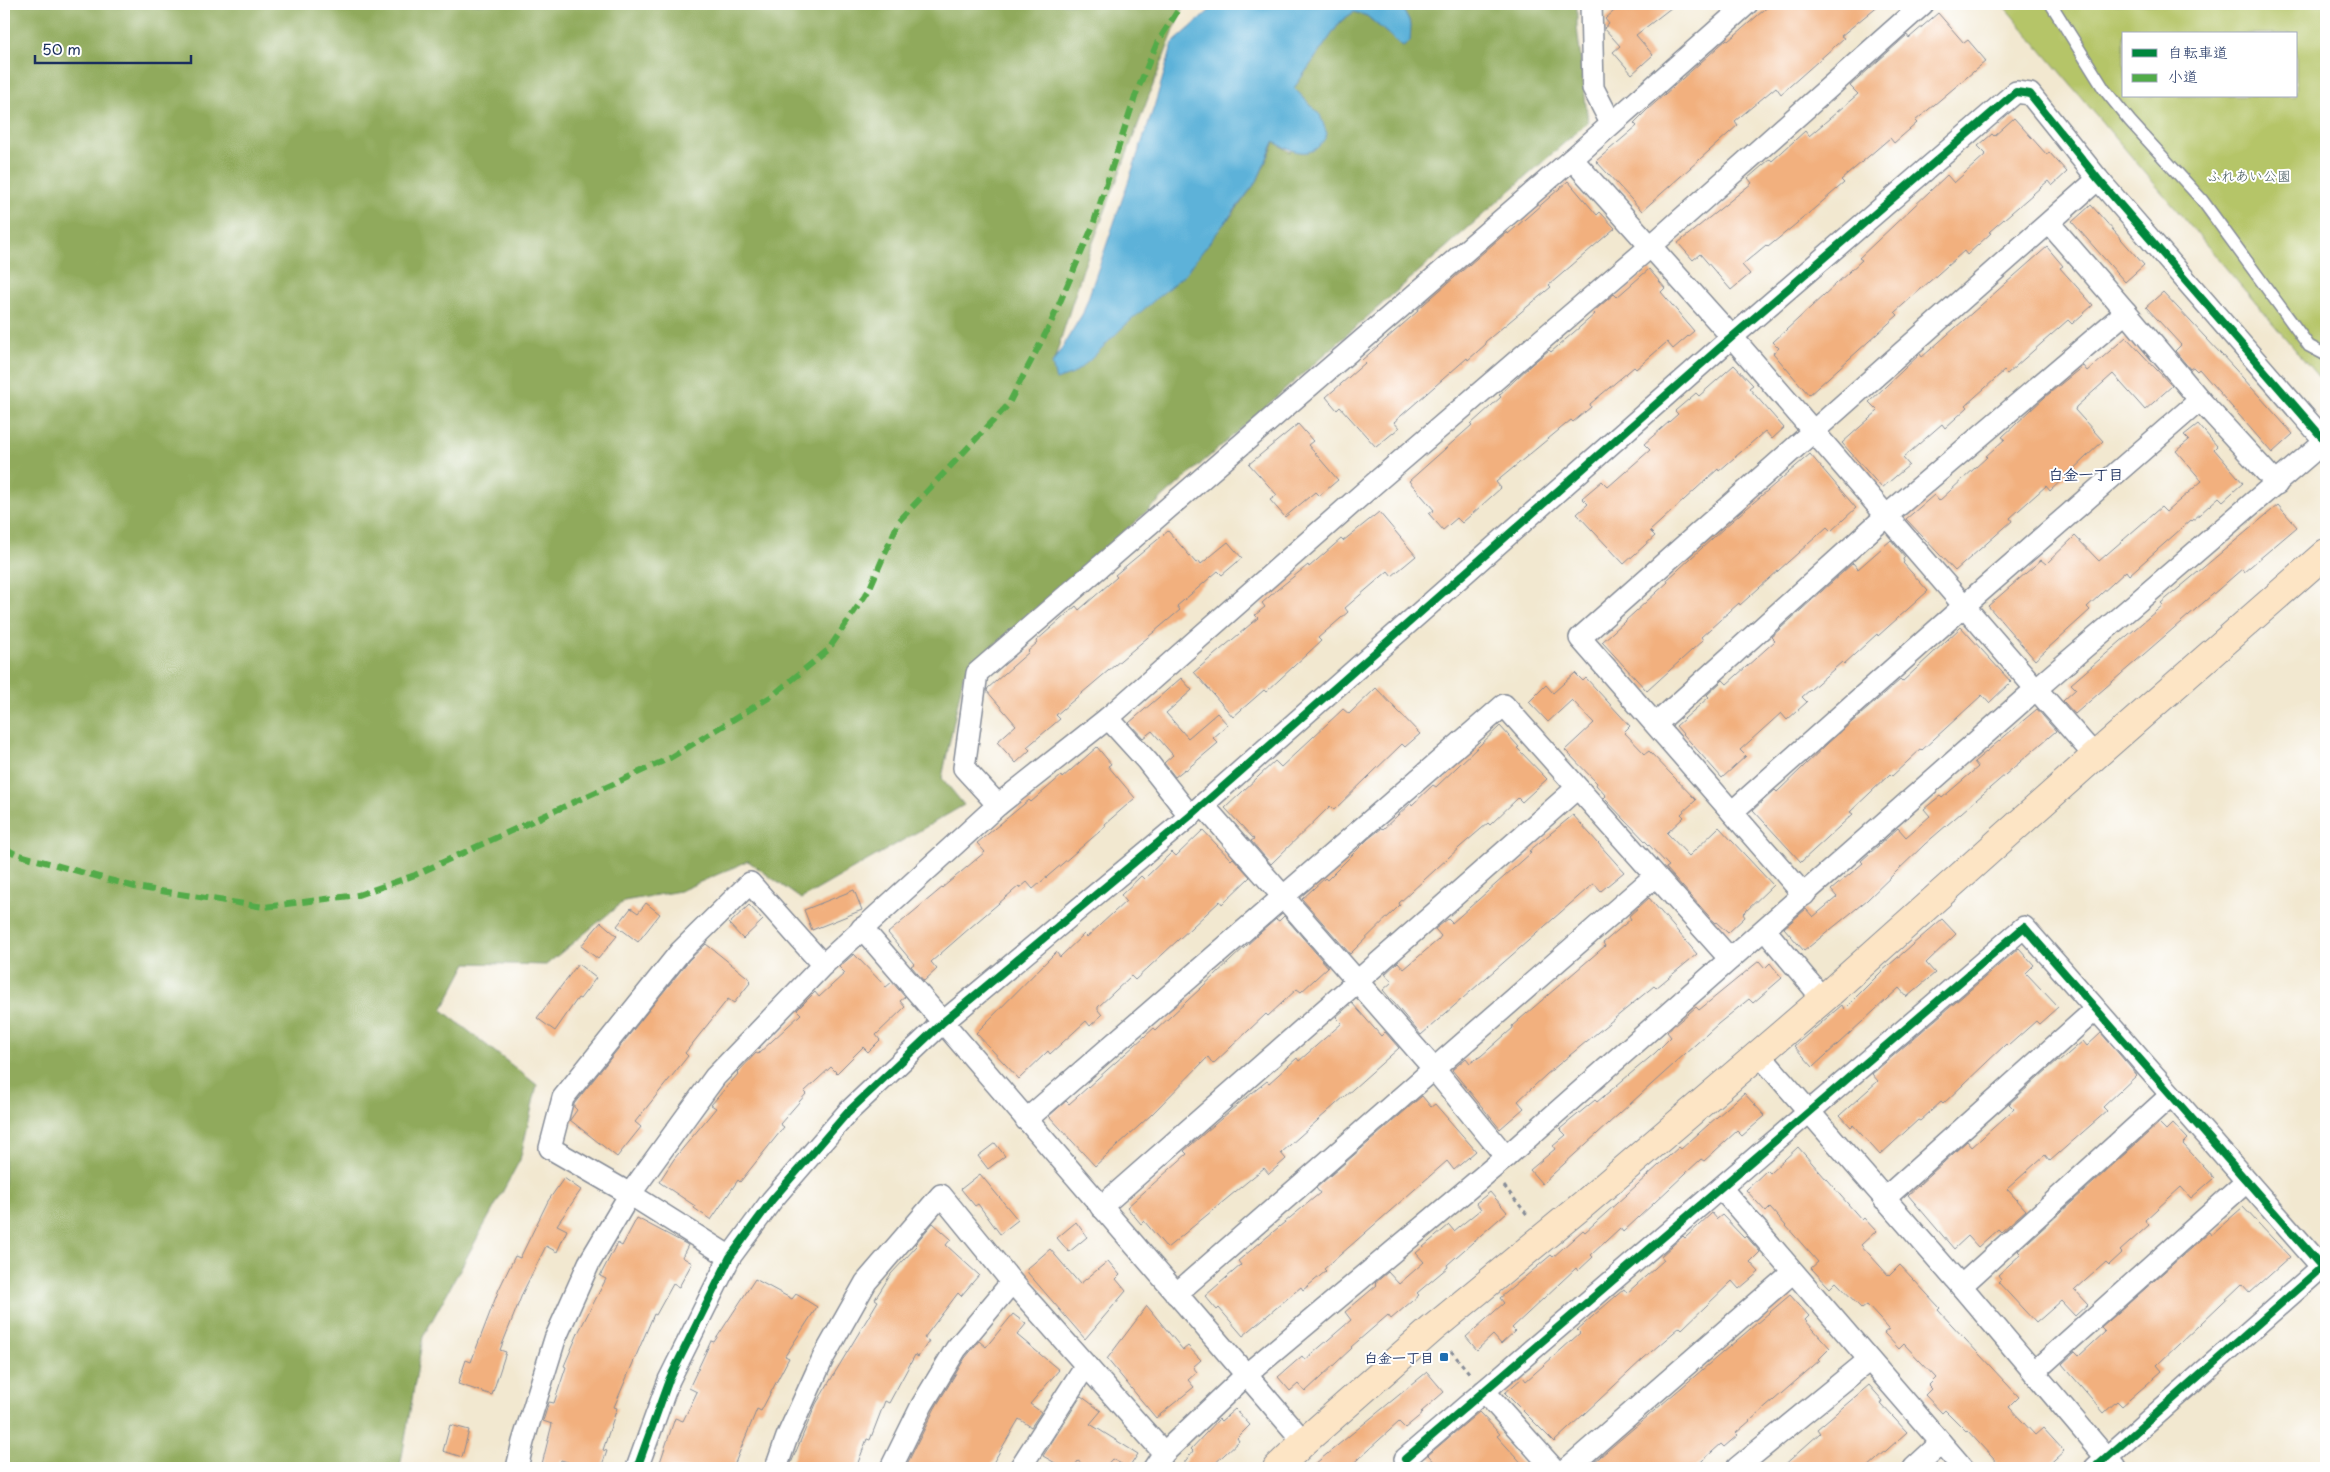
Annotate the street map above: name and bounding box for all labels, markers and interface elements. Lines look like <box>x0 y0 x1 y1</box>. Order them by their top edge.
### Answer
scale bar <box>35 32 191 64</box>
legend <box>2122 32 2298 98</box>
text: 50 m <box>42 37 81 60</box>
text: 自転車道 <box>2168 40 2228 63</box>
text: 小道 <box>2168 64 2198 87</box>
park label: ふれあい公園 <box>2207 165 2291 186</box>
district label: 白金一丁目 <box>2048 462 2124 485</box>
place label: 白金一丁目 <box>1364 1347 1434 1368</box>
marker: 白金一丁目 <box>1438 1351 1450 1363</box>

